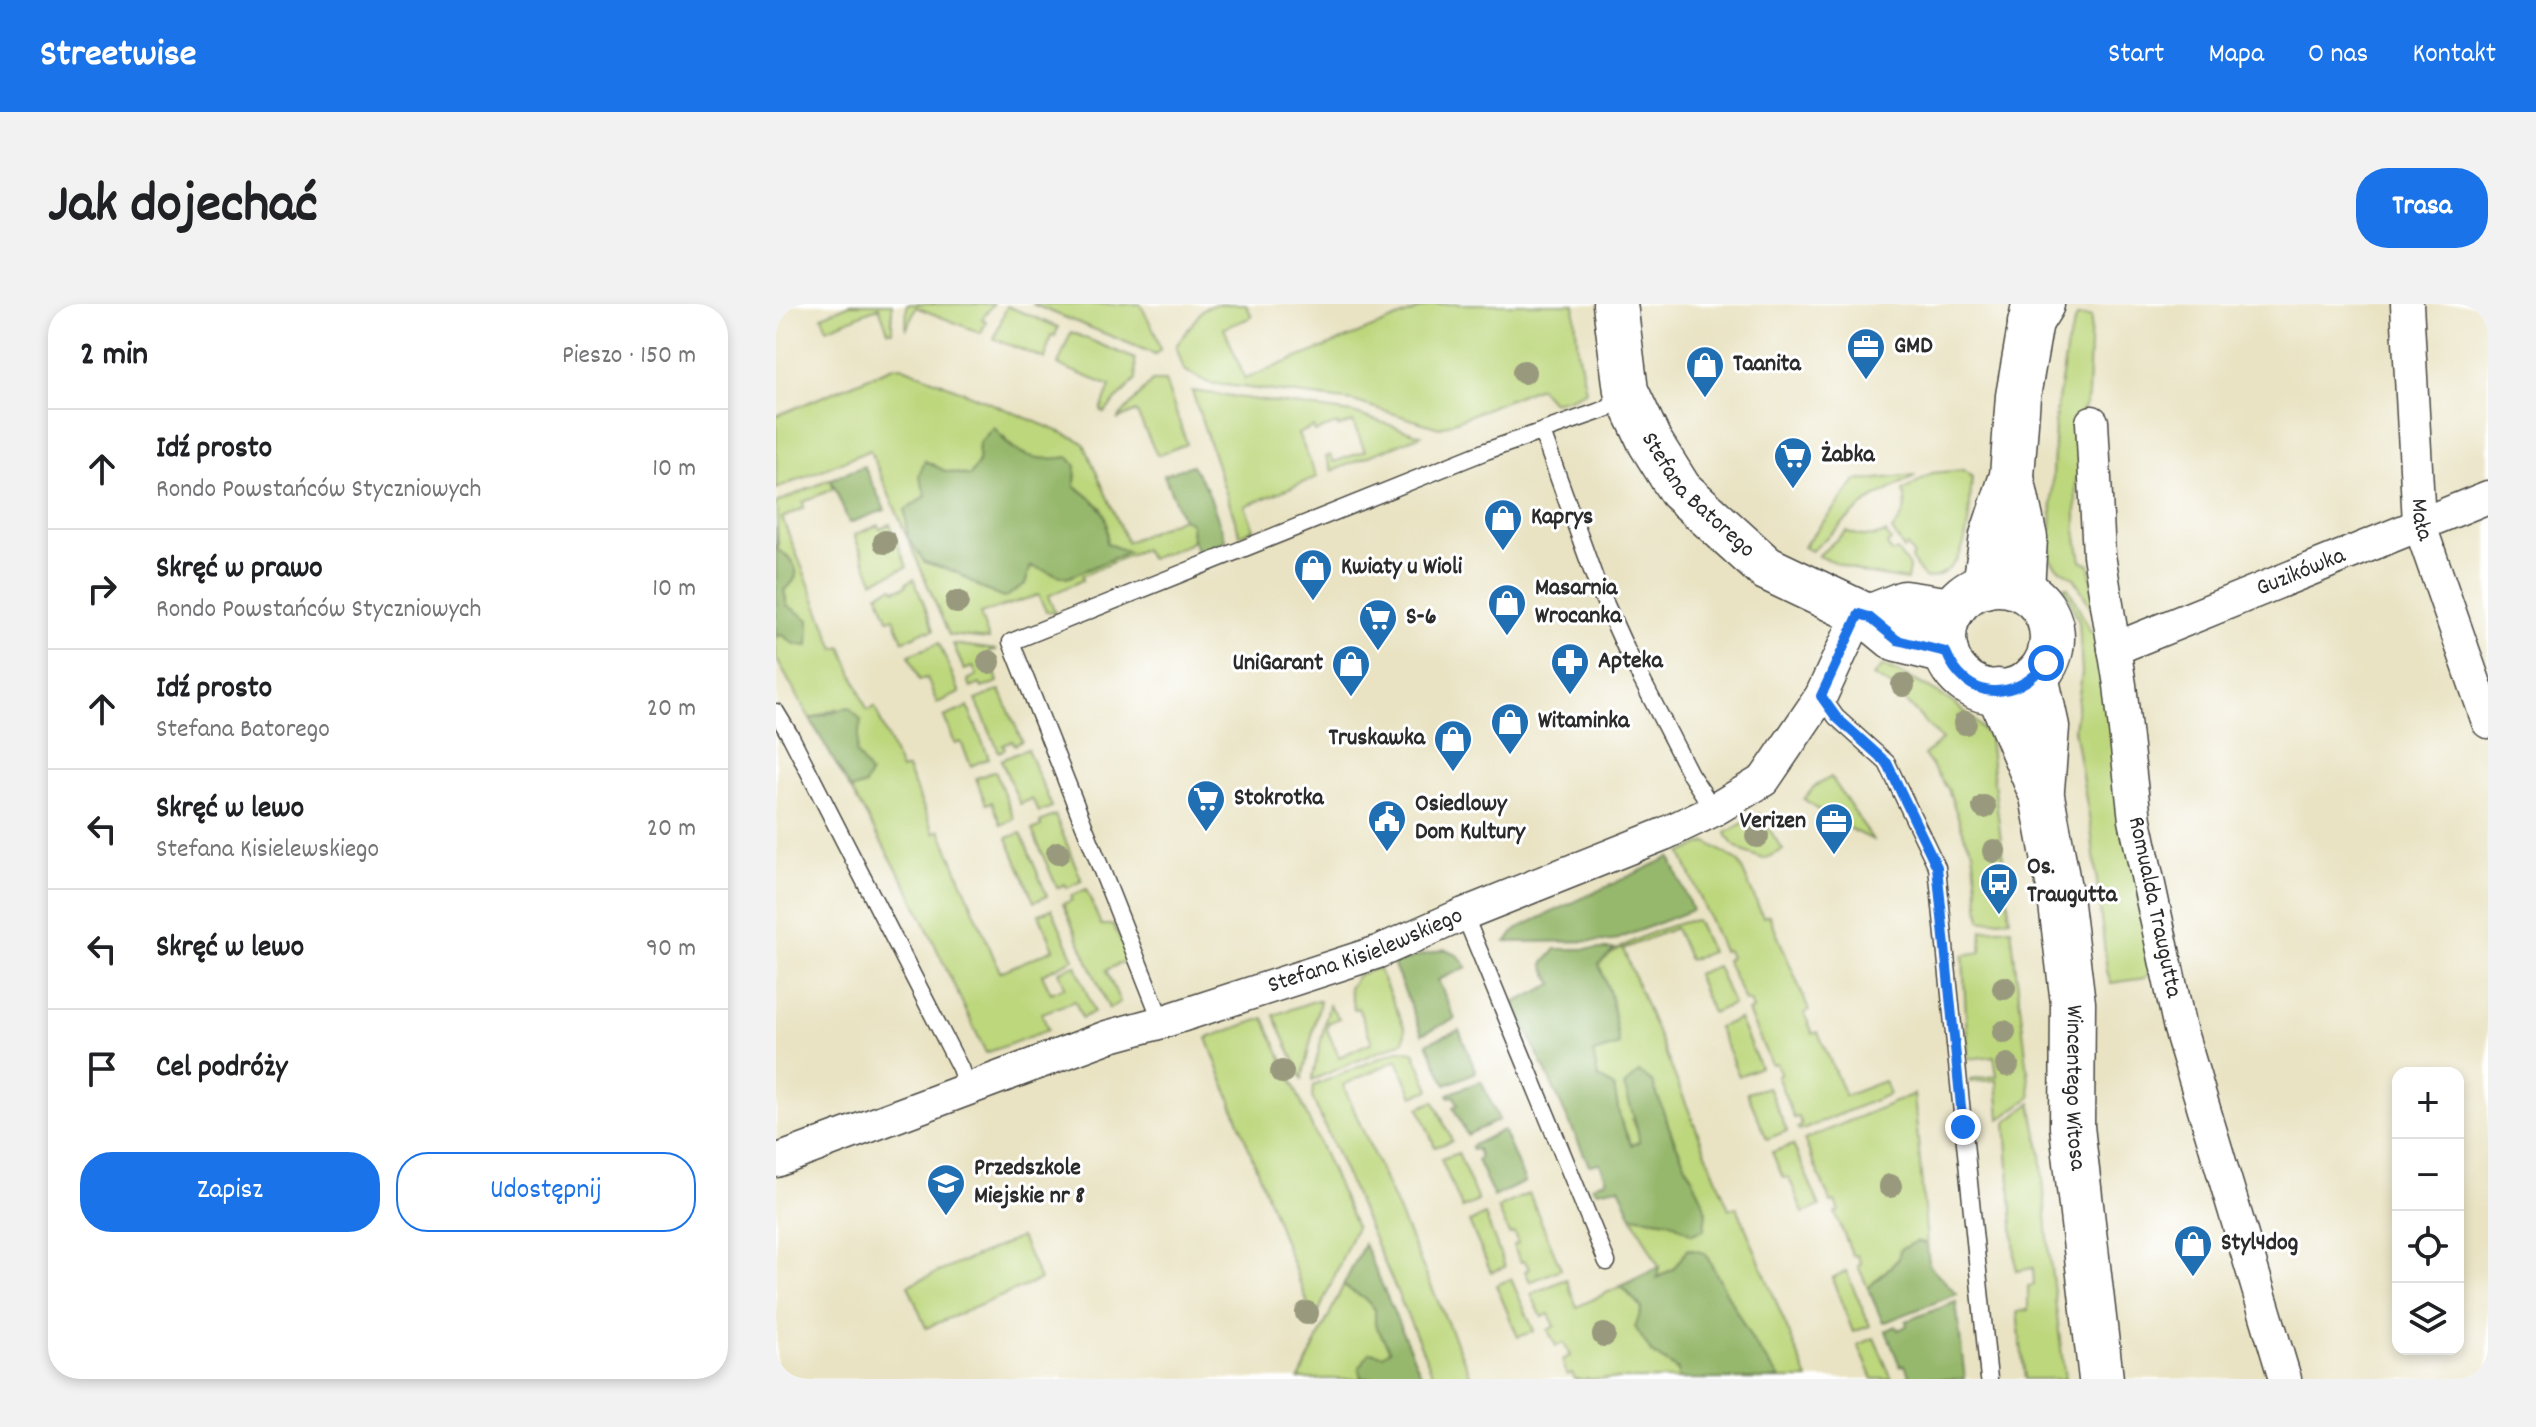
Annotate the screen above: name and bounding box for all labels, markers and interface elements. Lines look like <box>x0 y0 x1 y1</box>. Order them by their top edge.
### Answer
text: Streetwise <box>40 29 197 84</box>
text: Start <box>2108 36 2164 76</box>
text: Mapa <box>2208 36 2264 76</box>
text: O nas <box>2308 36 2368 76</box>
text: Kontakt <box>2412 36 2496 76</box>
text: Jak dojechać <box>48 168 318 248</box>
button: Trasa <box>2356 168 2488 248</box>
office icon: GMD <box>1845 326 1887 381</box>
place label: GMD <box>1894 330 1933 364</box>
text: 2 min <box>80 332 148 381</box>
text: Pieszo · 150 m <box>562 338 696 375</box>
shop icon: Taanita <box>1684 344 1726 399</box>
place label: Taanita <box>1733 348 1801 382</box>
street label: Stefana Batorego <box>1631 427 1762 567</box>
text: Idź prosto <box>156 429 272 472</box>
supermarket icon: Żabka <box>1772 435 1814 490</box>
place label: Żabka <box>1821 439 1875 473</box>
icon: ahead <box>80 447 124 491</box>
text: 10 m <box>652 451 696 488</box>
text: Rondo Powstańców Styczniowych <box>156 472 481 509</box>
shop icon: Kaprys <box>1482 497 1524 552</box>
street label: Mała <box>2401 497 2441 546</box>
place label: Kaprys <box>1531 501 1593 535</box>
street label: Guzikówka <box>2252 539 2351 606</box>
shop icon: Kwiaty u Wioli <box>1292 547 1334 602</box>
text: Skręć w prawo <box>156 549 323 592</box>
place label: Kwiaty u Wioli <box>1341 551 1463 585</box>
icon: right <box>80 567 124 611</box>
text: 10 m <box>652 571 696 608</box>
place label: Masarnia Wrocanka <box>1535 572 1622 634</box>
shop icon: Masarnia Wrocanka <box>1486 582 1528 637</box>
text: Rondo Powstańców Styczniowych <box>156 592 481 629</box>
supermarket icon: S-6 <box>1357 597 1399 652</box>
place label: S-6 <box>1406 601 1437 635</box>
pharmacy icon: Apteka <box>1549 641 1591 696</box>
shop icon: UniGarant <box>1330 643 1372 698</box>
place label: Apteka <box>1598 645 1663 679</box>
route start <box>2028 645 2064 681</box>
place label: UniGarant <box>1232 647 1323 681</box>
text: Idź prosto <box>156 669 272 712</box>
icon: ahead <box>80 687 124 731</box>
text: 20 m <box>647 691 696 728</box>
shop icon: Witaminka <box>1489 701 1531 756</box>
place label: Witaminka <box>1538 705 1630 739</box>
text: Stefana Batorego <box>156 712 330 749</box>
shop icon: Truskawka <box>1432 718 1474 773</box>
place label: Truskawka <box>1328 722 1426 756</box>
supermarket icon: Stokrotka <box>1185 778 1227 833</box>
place label: Stokrotka <box>1234 782 1324 816</box>
place label: Osiedlowy Dom Kultury <box>1415 788 1526 850</box>
text: Skręć w lewo <box>156 789 304 832</box>
public building icon: Osiedlowy Dom Kultury <box>1366 798 1408 853</box>
office icon: Verizen <box>1813 801 1855 856</box>
place label: Verizen <box>1740 805 1806 839</box>
icon: left <box>80 807 124 851</box>
text: 20 m <box>647 811 696 848</box>
street label: Romualda Traugutta <box>2118 814 2190 1002</box>
text: Stefana Kisielewskiego <box>156 832 379 869</box>
place label: Os. Traugutta <box>2027 851 2118 913</box>
bus stop icon: Os. Traugutta <box>1978 861 2020 916</box>
street label: Stefana Kisielewskiego <box>1264 899 1469 1003</box>
icon: left <box>80 927 124 971</box>
text: Skręć w lewo <box>156 928 304 971</box>
text: 90 m <box>646 931 696 968</box>
street label: Wincentego Witosa <box>2055 1005 2094 1173</box>
icon: arrive <box>80 1047 124 1091</box>
text: Cel podróży <box>156 1048 287 1091</box>
map controls <box>2392 1067 2464 1355</box>
button: + <box>2392 1067 2464 1139</box>
route end <box>1945 1109 1981 1145</box>
button: − <box>2392 1139 2464 1211</box>
button: Zapisz <box>80 1152 380 1232</box>
button: Udostępnij <box>396 1152 696 1232</box>
place label: Przedszkole Miejskie nr 8 <box>974 1152 1085 1214</box>
school or university icon: Przedszkole Miejskie nr 8 <box>925 1162 967 1217</box>
button: locate <box>2392 1211 2464 1283</box>
shop icon: Styl4dog <box>2172 1223 2214 1278</box>
place label: Styl4dog <box>2221 1227 2298 1261</box>
button: layers <box>2392 1283 2464 1355</box>

